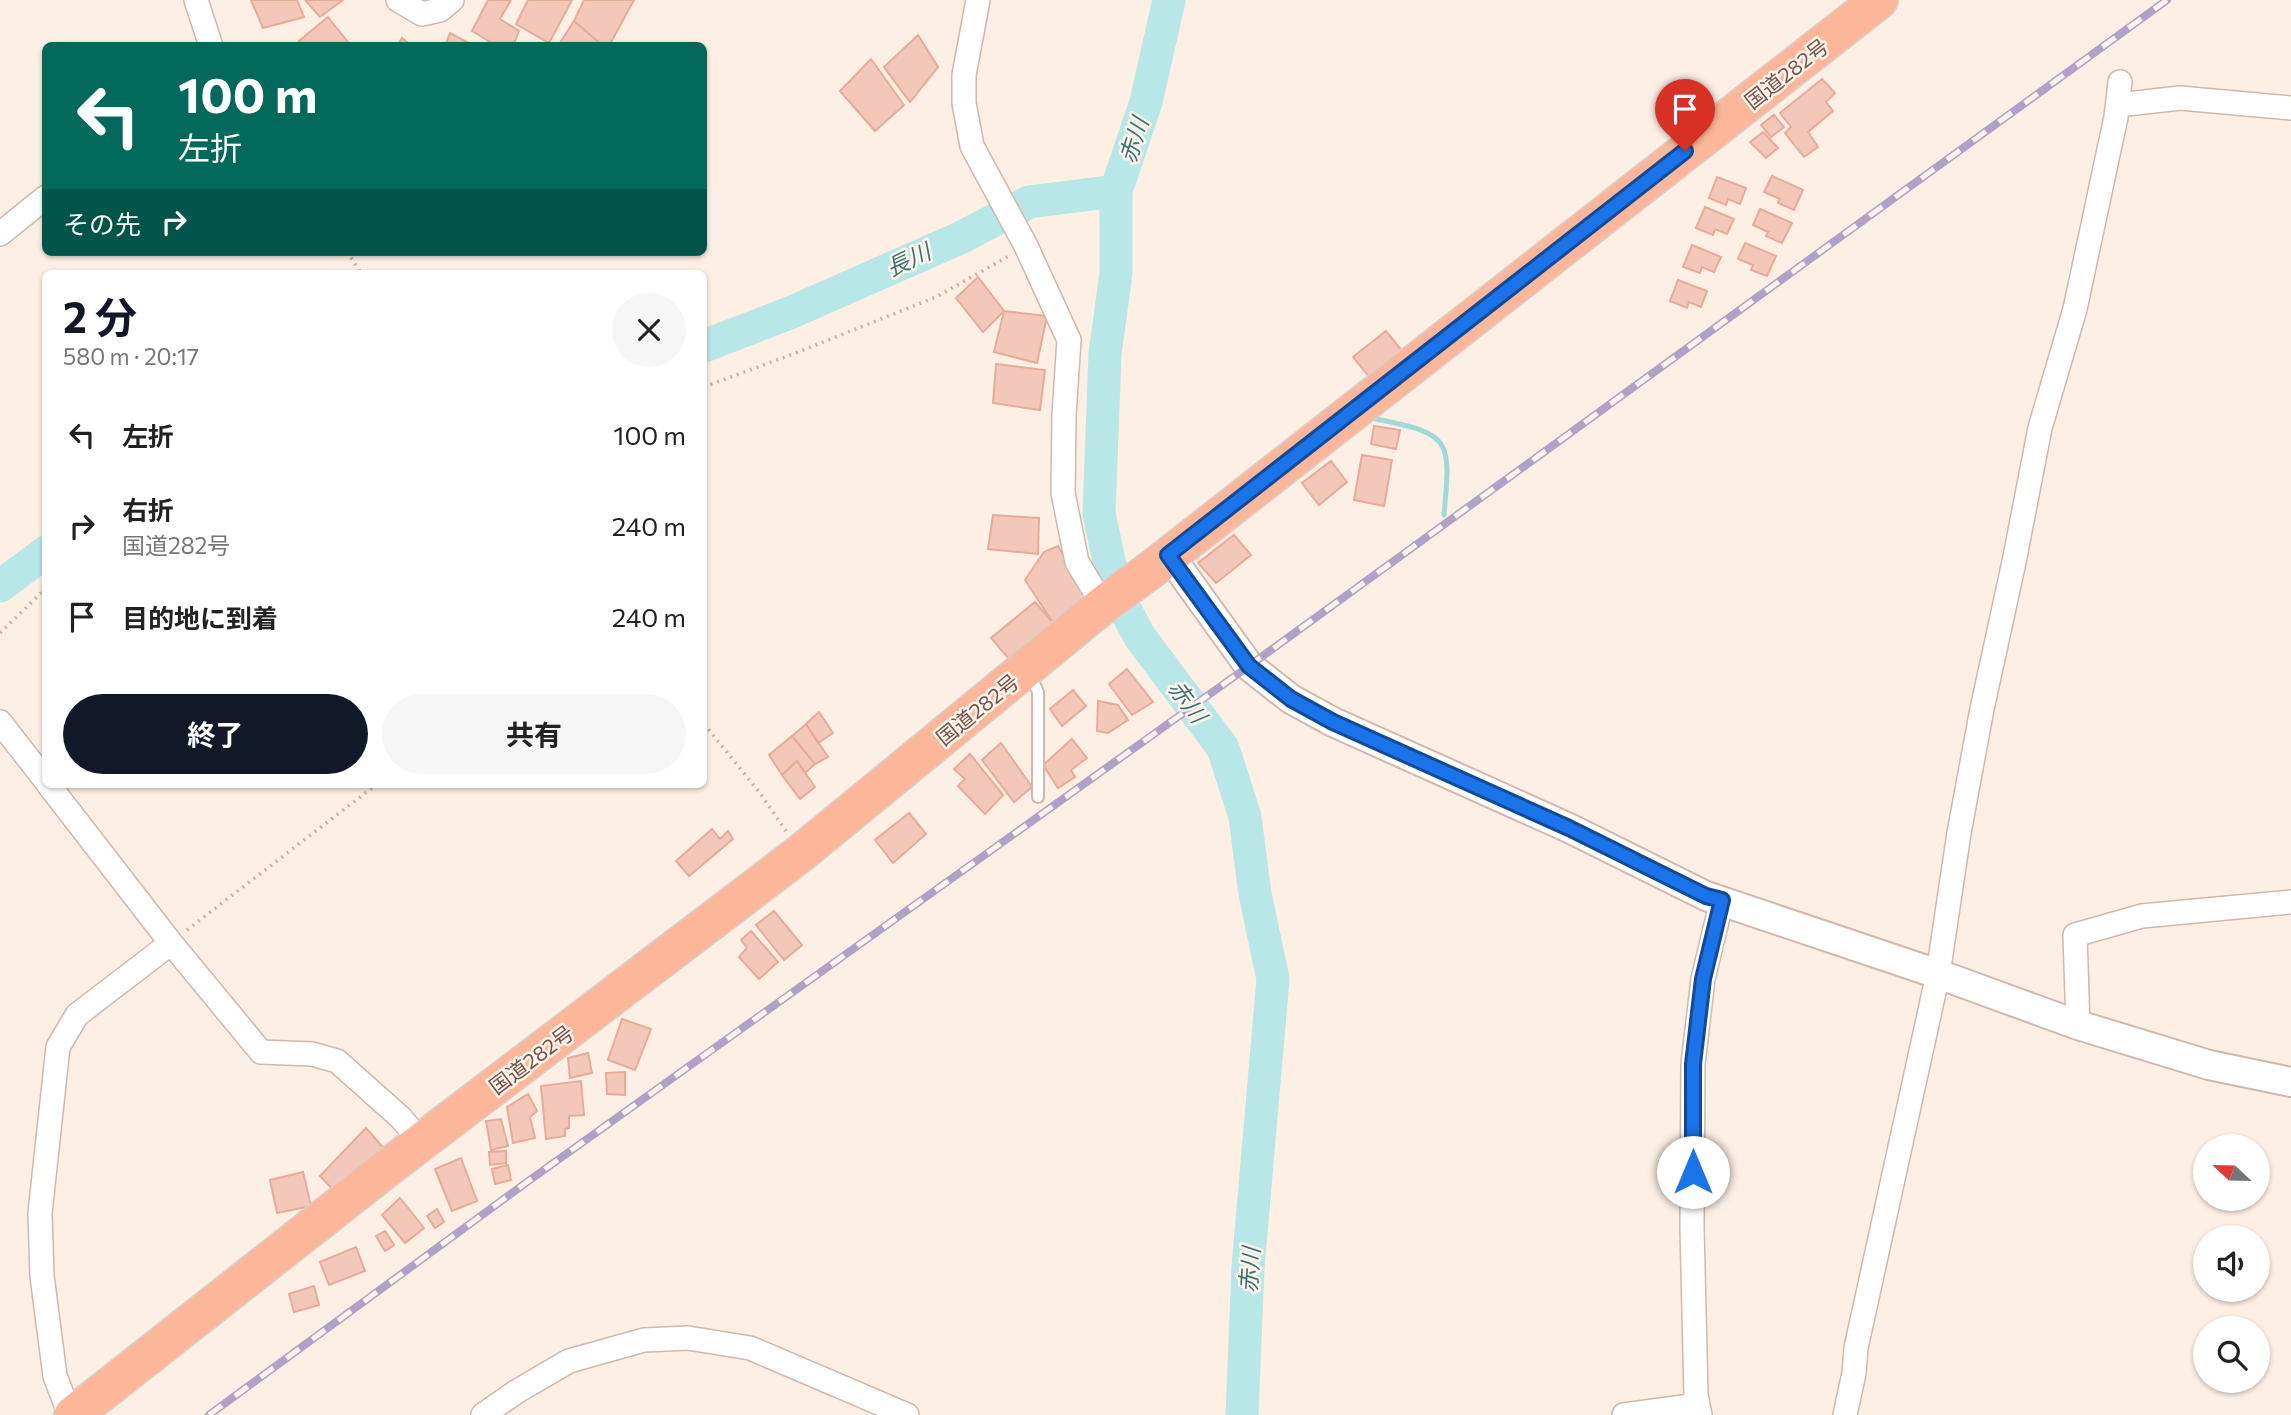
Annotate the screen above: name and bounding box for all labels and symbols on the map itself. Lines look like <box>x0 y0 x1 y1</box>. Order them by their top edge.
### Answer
street label: 国道282号 <box>1739 33 1833 113</box>
pin <box>1655 79 1715 151</box>
water label: 赤川 <box>1113 111 1154 166</box>
water label: 長川 <box>881 235 937 281</box>
street label: 国道282号 <box>931 668 1023 750</box>
water label: 赤川 <box>1163 674 1215 730</box>
street label: 国道282号 <box>484 1019 578 1099</box>
north arrow <box>2193 1134 2270 1211</box>
position arrow <box>1656 1135 1730 1209</box>
water label: 赤川 <box>1233 1243 1265 1294</box>

